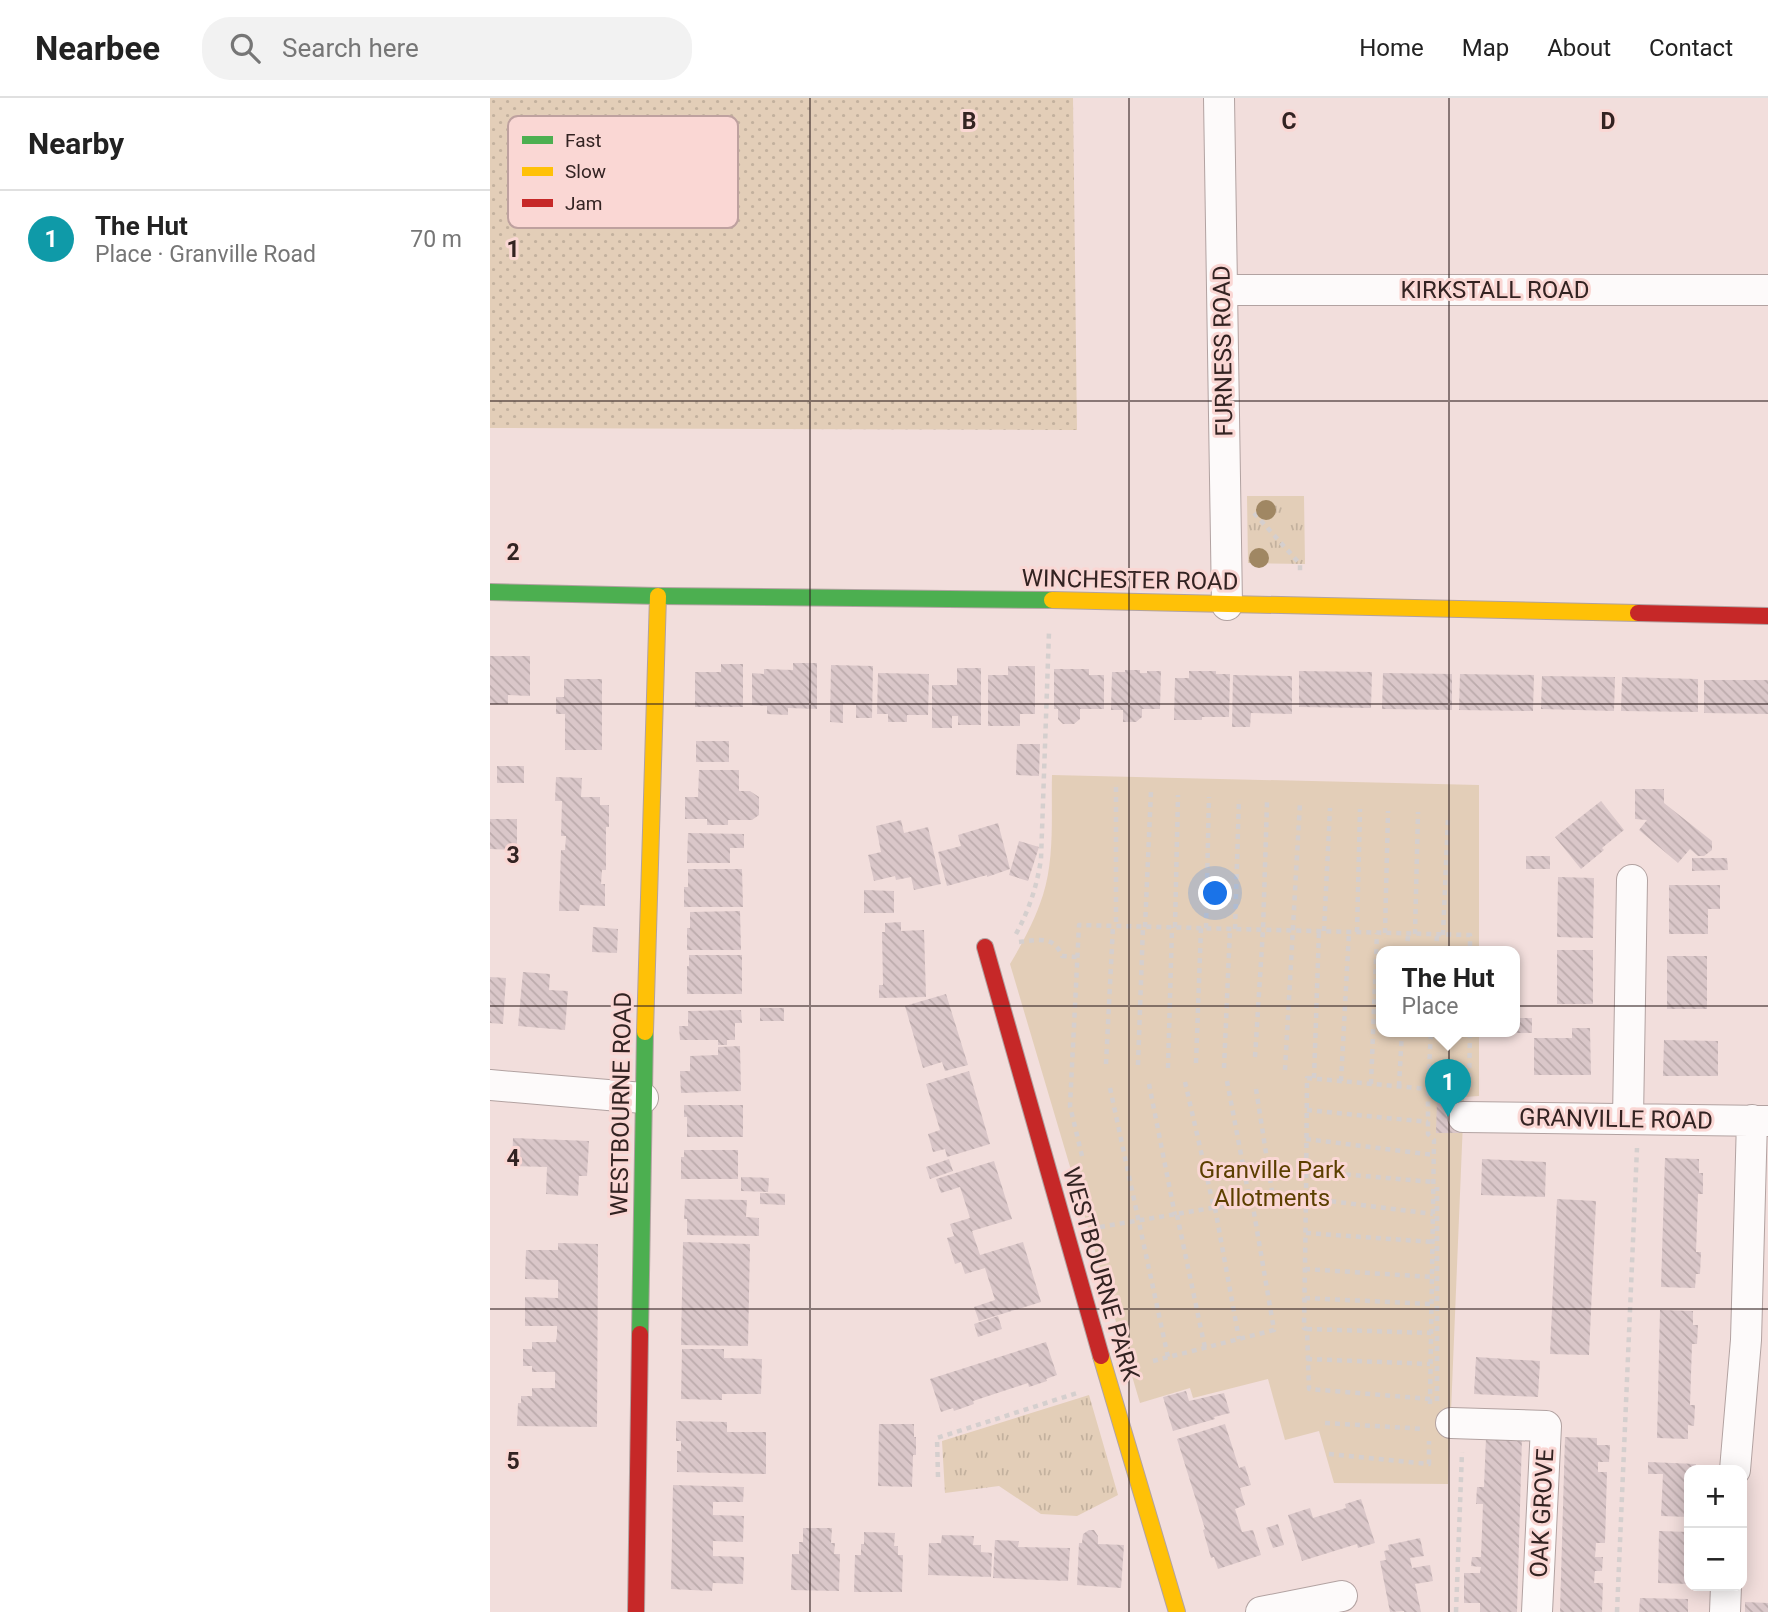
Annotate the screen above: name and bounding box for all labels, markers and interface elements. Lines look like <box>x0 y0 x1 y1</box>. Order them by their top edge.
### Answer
search box <box>202 17 692 80</box>
text: Nearbee <box>35 29 160 68</box>
icon: search <box>226 29 264 67</box>
text: Search here <box>282 33 419 63</box>
text: Home <box>1359 34 1424 62</box>
text: Map <box>1462 34 1509 62</box>
text: About <box>1547 34 1611 62</box>
text: Contact <box>1649 34 1733 62</box>
text: B <box>962 108 976 135</box>
text: C <box>1281 108 1297 135</box>
text: D <box>1601 108 1615 135</box>
legend <box>508 116 738 228</box>
text: Nearby <box>28 126 124 161</box>
text: Fast <box>565 129 602 152</box>
text: Slow <box>565 160 606 183</box>
text: Jam <box>565 192 602 215</box>
text: The Hut <box>95 211 188 241</box>
text: 1 <box>44 226 58 253</box>
text: 70 m <box>410 226 462 253</box>
text: 1 <box>506 236 520 263</box>
text: Place · Granville Road <box>95 241 316 268</box>
street label: FURNESS ROAD <box>1208 265 1238 437</box>
street label: KIRKSTALL ROAD <box>1401 276 1590 304</box>
text: 2 <box>506 539 520 566</box>
street label: WINCHESTER ROAD <box>1021 564 1239 596</box>
text: 3 <box>506 842 520 869</box>
your location <box>1198 876 1232 910</box>
popup <box>1376 946 1520 1037</box>
text: The Hut <box>1402 963 1494 993</box>
street label: WESTBOURNE ROAD <box>605 992 637 1216</box>
text: Place <box>1402 993 1458 1020</box>
pin: 1 <box>1425 1059 1471 1117</box>
street label: GRANVILLE ROAD <box>1519 1103 1713 1135</box>
text: 4 <box>506 1145 520 1172</box>
park label: Granville Park Allotments <box>1199 1156 1346 1212</box>
street label: WESTBOURNE PARK <box>1057 1164 1145 1385</box>
text: 5 <box>506 1448 520 1475</box>
street label: OAK GROVE <box>1525 1448 1559 1578</box>
map controls <box>1684 1465 1747 1591</box>
button: + <box>1684 1465 1747 1528</box>
button: − <box>1684 1528 1747 1591</box>

